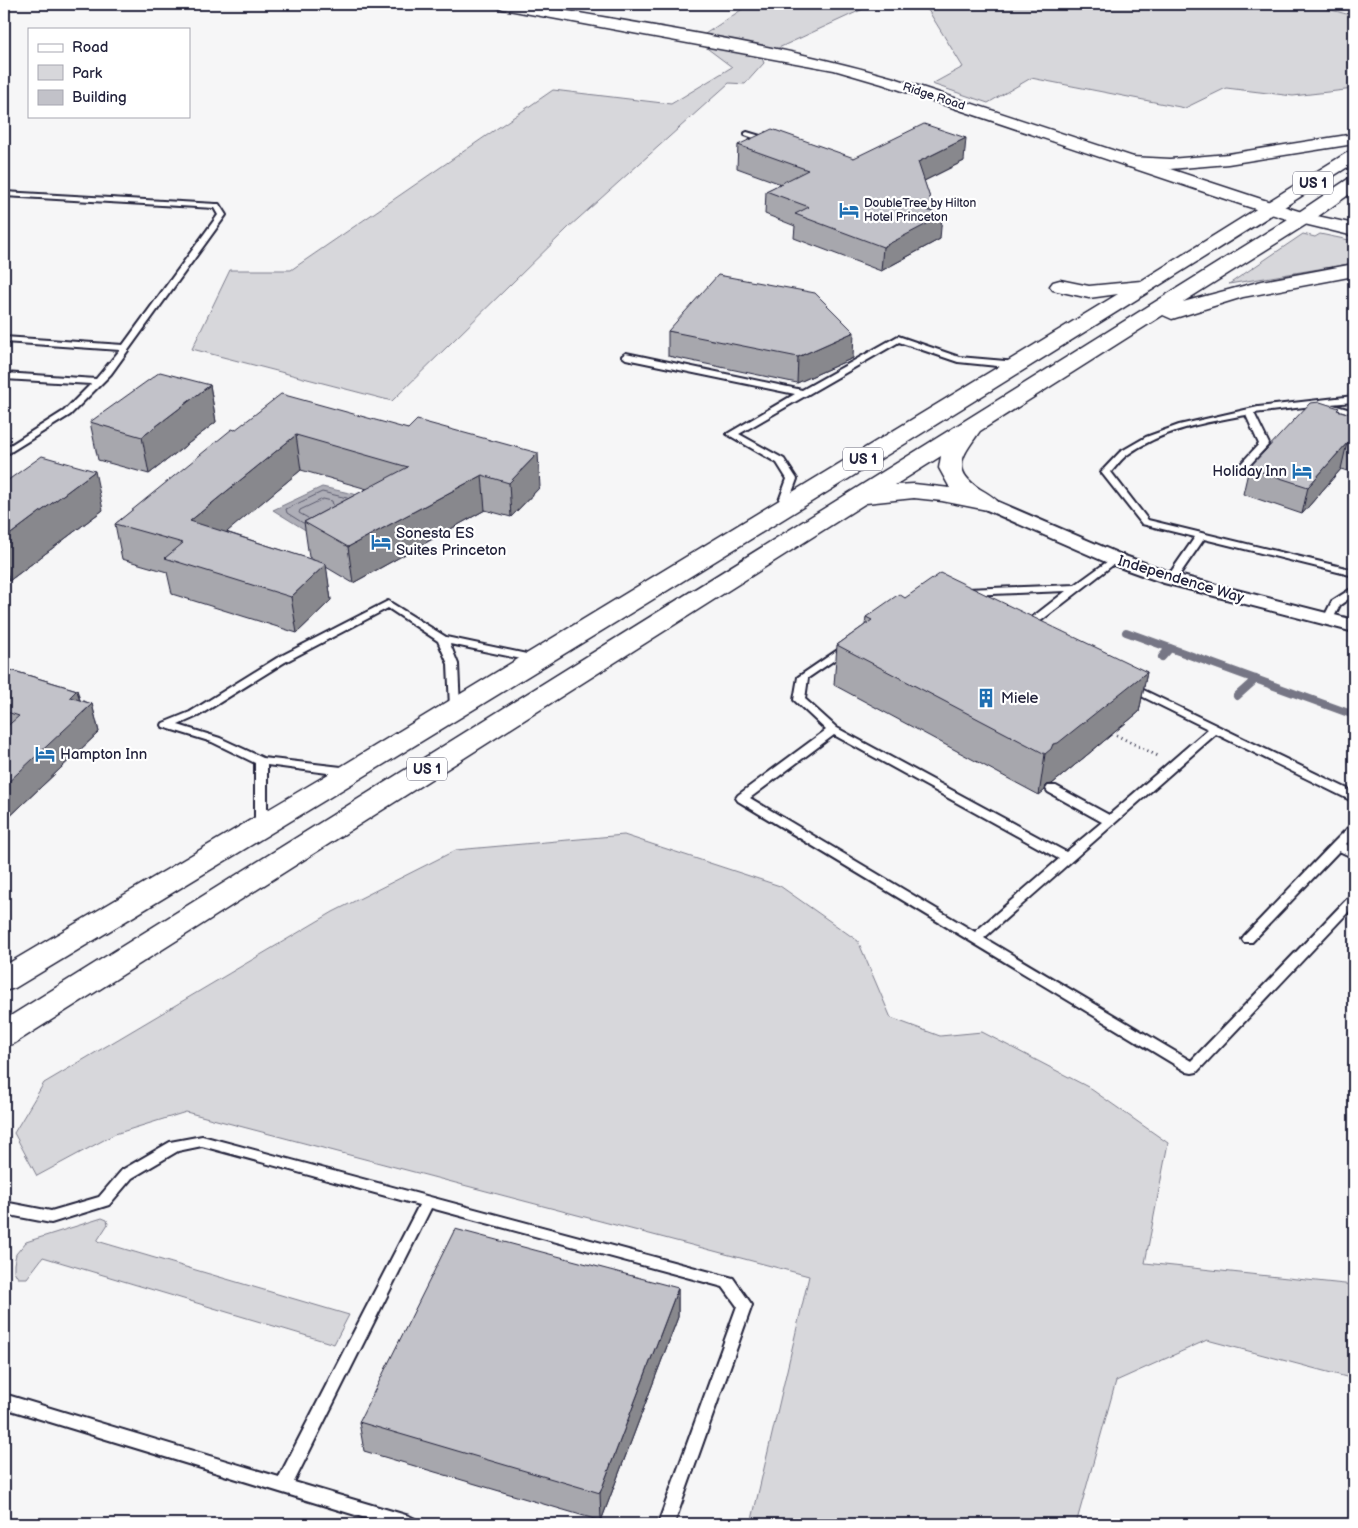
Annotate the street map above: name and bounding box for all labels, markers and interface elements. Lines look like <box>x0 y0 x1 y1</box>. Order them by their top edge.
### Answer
legend <box>28 28 190 118</box>
text: Road <box>72 38 108 57</box>
text: Park <box>72 64 103 83</box>
street label: Ridge Road <box>901 79 967 114</box>
text: Building <box>72 88 127 107</box>
road number: US 1 <box>1293 172 1333 194</box>
place label: DoubleTree by Hilton Hotel Princeton <box>864 196 976 225</box>
hotel icon: DoubleTree by Hilton Hotel Princeton <box>838 199 860 221</box>
road number: US 1 <box>843 448 883 470</box>
hotel icon: Holiday Inn <box>1291 460 1313 482</box>
place label: Holiday Inn <box>1212 462 1287 481</box>
place label: Sonesta ES Suites Princeton <box>396 524 506 560</box>
hotel icon: Sonesta ES Suites Princeton <box>370 531 392 553</box>
street label: Independence Way <box>1115 551 1246 608</box>
building icon: Miele <box>975 687 997 709</box>
place label: Miele <box>1001 689 1039 708</box>
hotel icon: Hampton Inn <box>34 743 56 765</box>
place label: Hampton Inn <box>60 745 147 764</box>
road number: US 1 <box>407 758 447 781</box>

